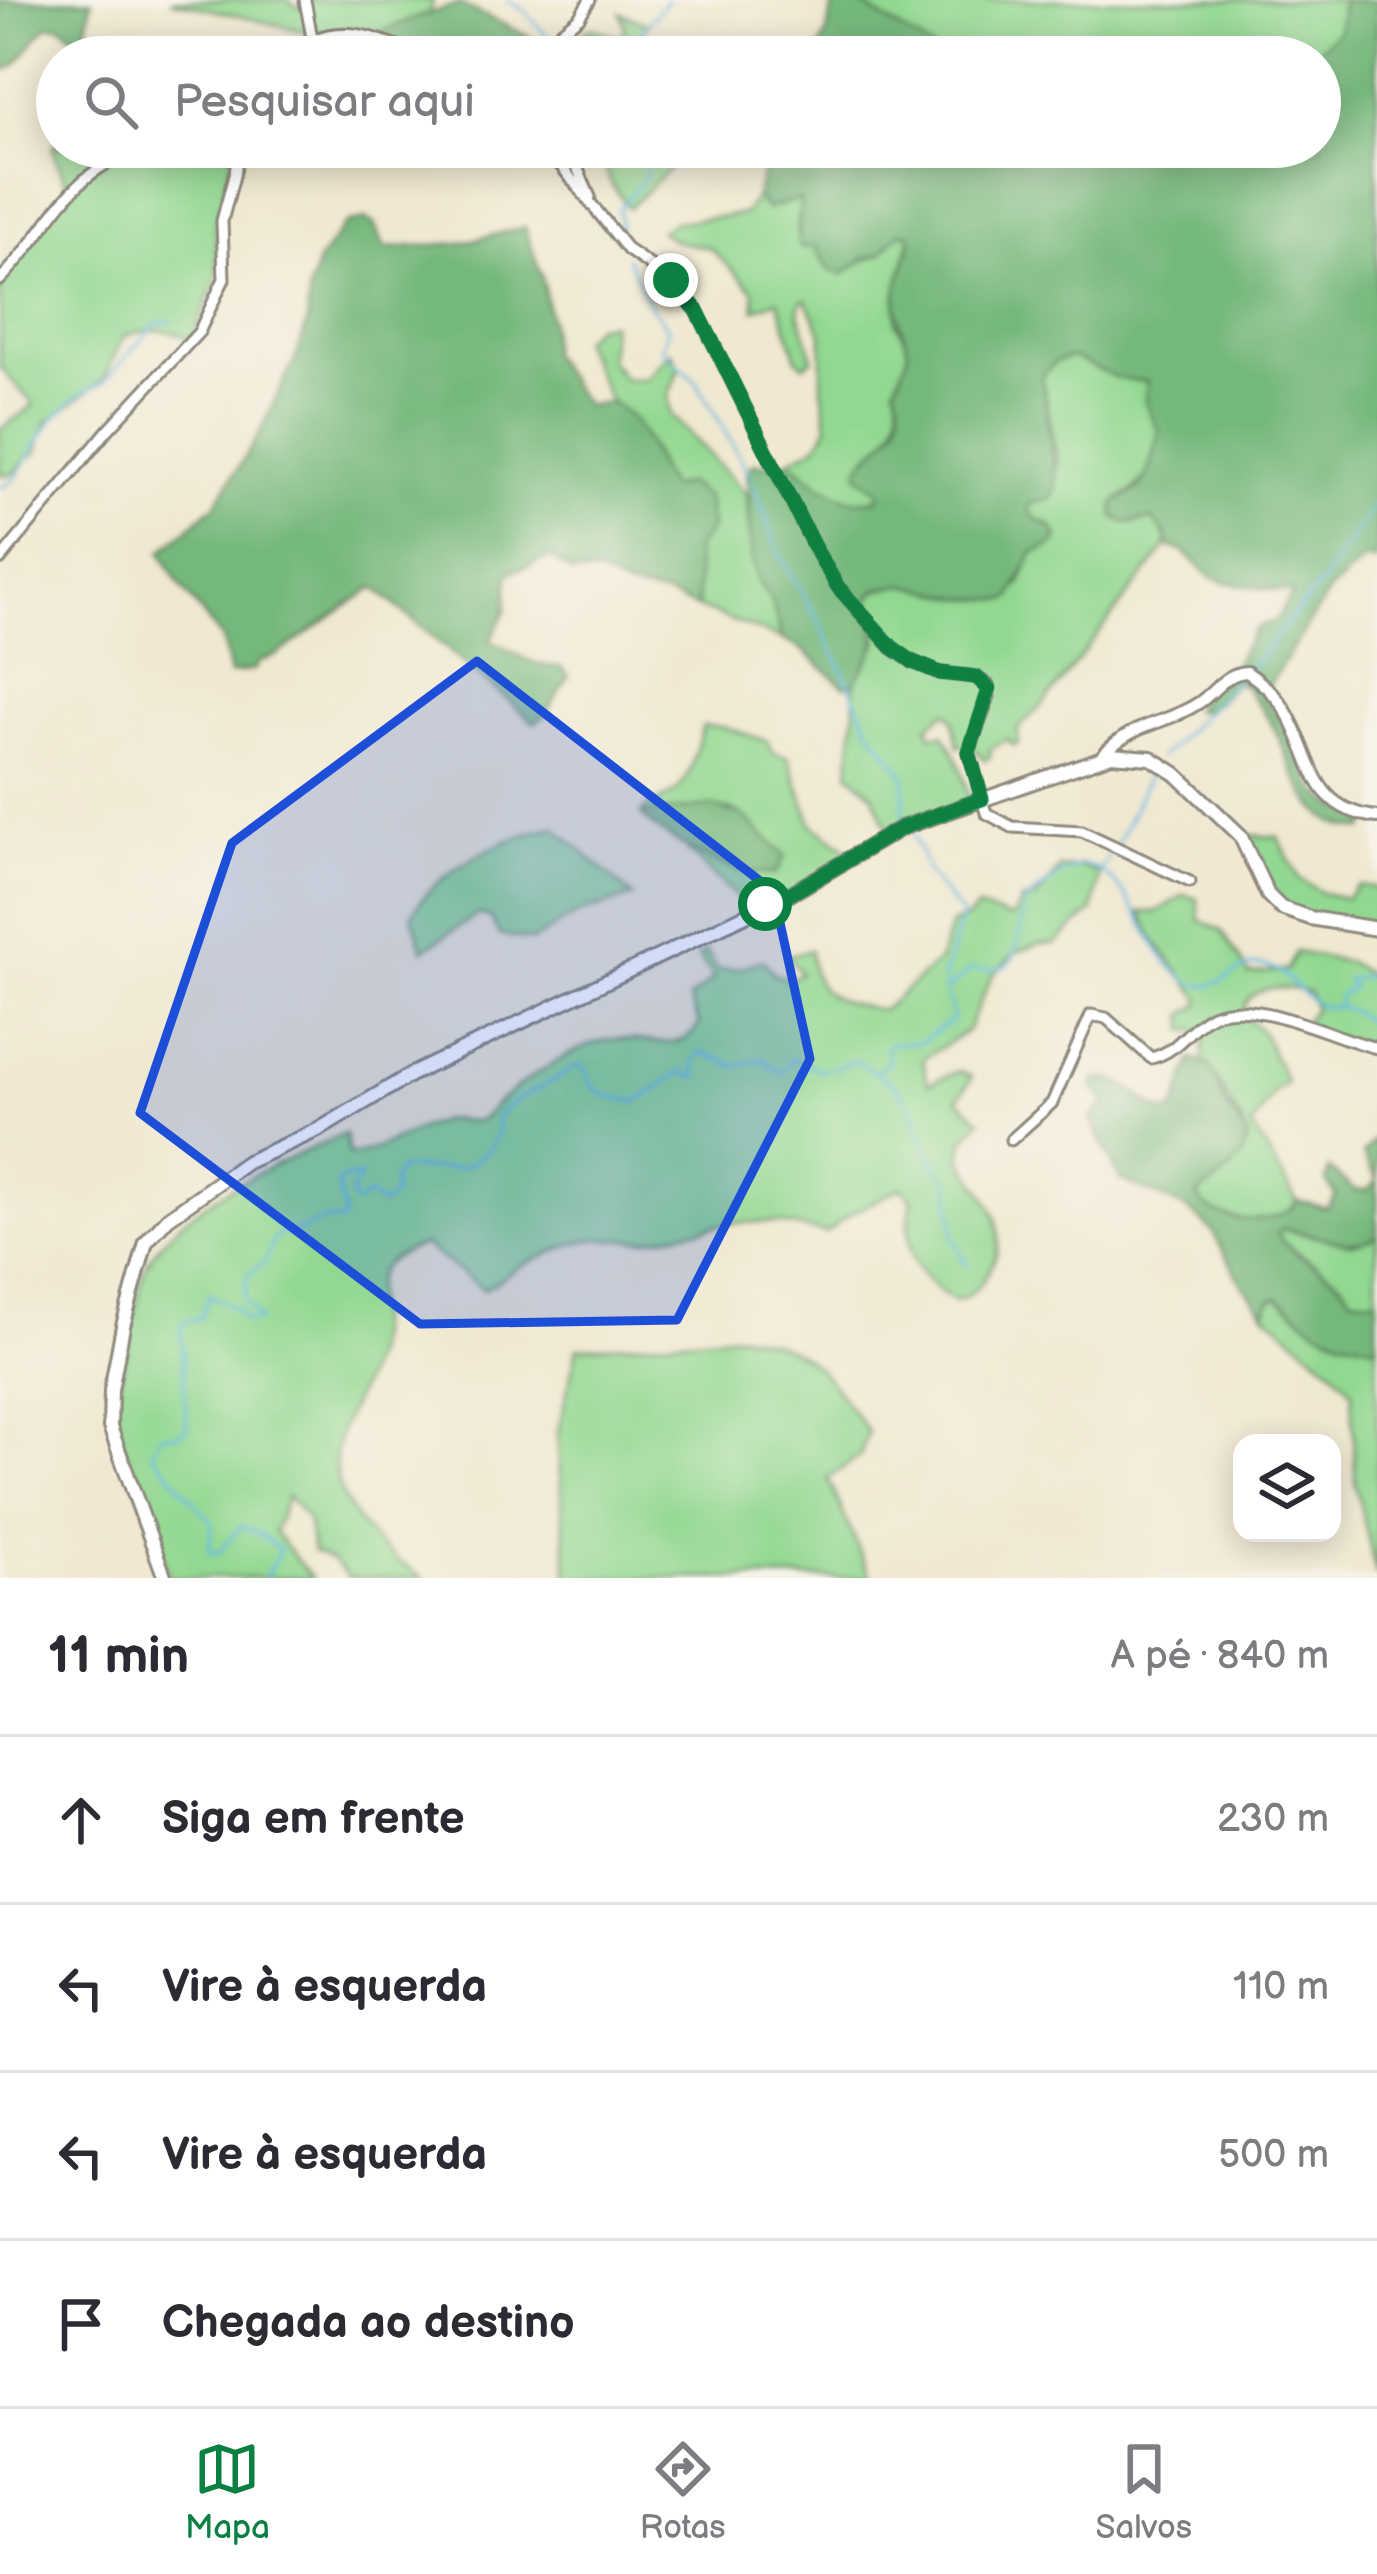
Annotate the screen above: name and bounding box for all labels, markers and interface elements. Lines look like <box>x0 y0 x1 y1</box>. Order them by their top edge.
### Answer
search box <box>36 36 1341 168</box>
icon: search <box>78 69 144 135</box>
text: Pesquisar aqui <box>174 75 475 130</box>
route end <box>644 253 698 307</box>
route start <box>738 877 792 931</box>
map controls <box>1233 1434 1341 1542</box>
button: layers <box>1233 1434 1341 1542</box>
text: 11 min <box>48 1626 189 1687</box>
text: A pé · 840 m <box>1111 1633 1329 1680</box>
icon: ahead <box>48 1787 114 1853</box>
text: Siga em frente <box>162 1792 465 1847</box>
text: 230 m <box>1217 1796 1329 1843</box>
icon: left <box>48 1955 114 2021</box>
text: Vire à esquerda <box>162 1960 487 2015</box>
text: 110 m <box>1233 1964 1329 2011</box>
icon: left <box>48 2123 114 2189</box>
text: Vire à esquerda <box>162 2128 487 2183</box>
text: 500 m <box>1218 2132 1329 2179</box>
icon: arrive <box>48 2291 114 2357</box>
text: Chegada ao destino <box>162 2296 575 2351</box>
tab: Mapa <box>185 2436 270 2548</box>
tab: Rotas <box>640 2436 726 2548</box>
tab: Salvos <box>1096 2436 1192 2548</box>

